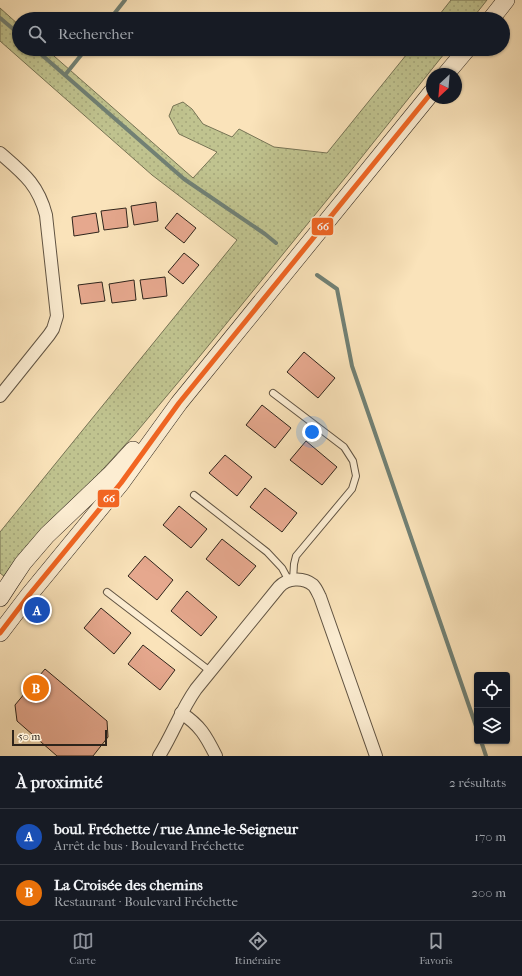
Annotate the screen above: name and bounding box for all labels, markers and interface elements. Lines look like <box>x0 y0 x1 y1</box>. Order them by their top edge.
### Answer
search box <box>12 12 510 56</box>
icon: search <box>26 23 48 45</box>
text: Rechercher <box>58 25 133 43</box>
north arrow <box>426 68 462 104</box>
line badge: 66 <box>311 217 334 236</box>
text: 66 <box>317 220 330 233</box>
your location <box>302 422 322 442</box>
line badge: 66 <box>97 489 120 508</box>
text: 66 <box>103 492 116 505</box>
pin: A <box>24 595 50 625</box>
map controls <box>474 672 510 744</box>
button: locate <box>474 672 510 708</box>
pin: B <box>23 673 49 703</box>
button: layers <box>474 708 510 744</box>
scale bar <box>12 728 107 747</box>
text: 50 m <box>18 730 40 743</box>
text: À proximité <box>16 772 103 792</box>
text: 2 résultats <box>449 775 506 790</box>
text: boul. Fréchette / rue Anne-le-Seigneur <box>54 820 298 838</box>
text: A <box>25 829 33 844</box>
text: 170 m <box>474 829 506 844</box>
text: Arrêt de bus · Boulevard Fréchette <box>54 838 244 853</box>
text: La Croisée des chemins <box>54 876 203 894</box>
text: B <box>25 885 33 900</box>
text: 200 m <box>471 885 506 900</box>
text: Restaurant · Boulevard Fréchette <box>54 894 238 909</box>
tab: Carte <box>69 930 96 967</box>
tab: Itinéraire <box>234 930 281 967</box>
tab: Favoris <box>419 930 453 967</box>

